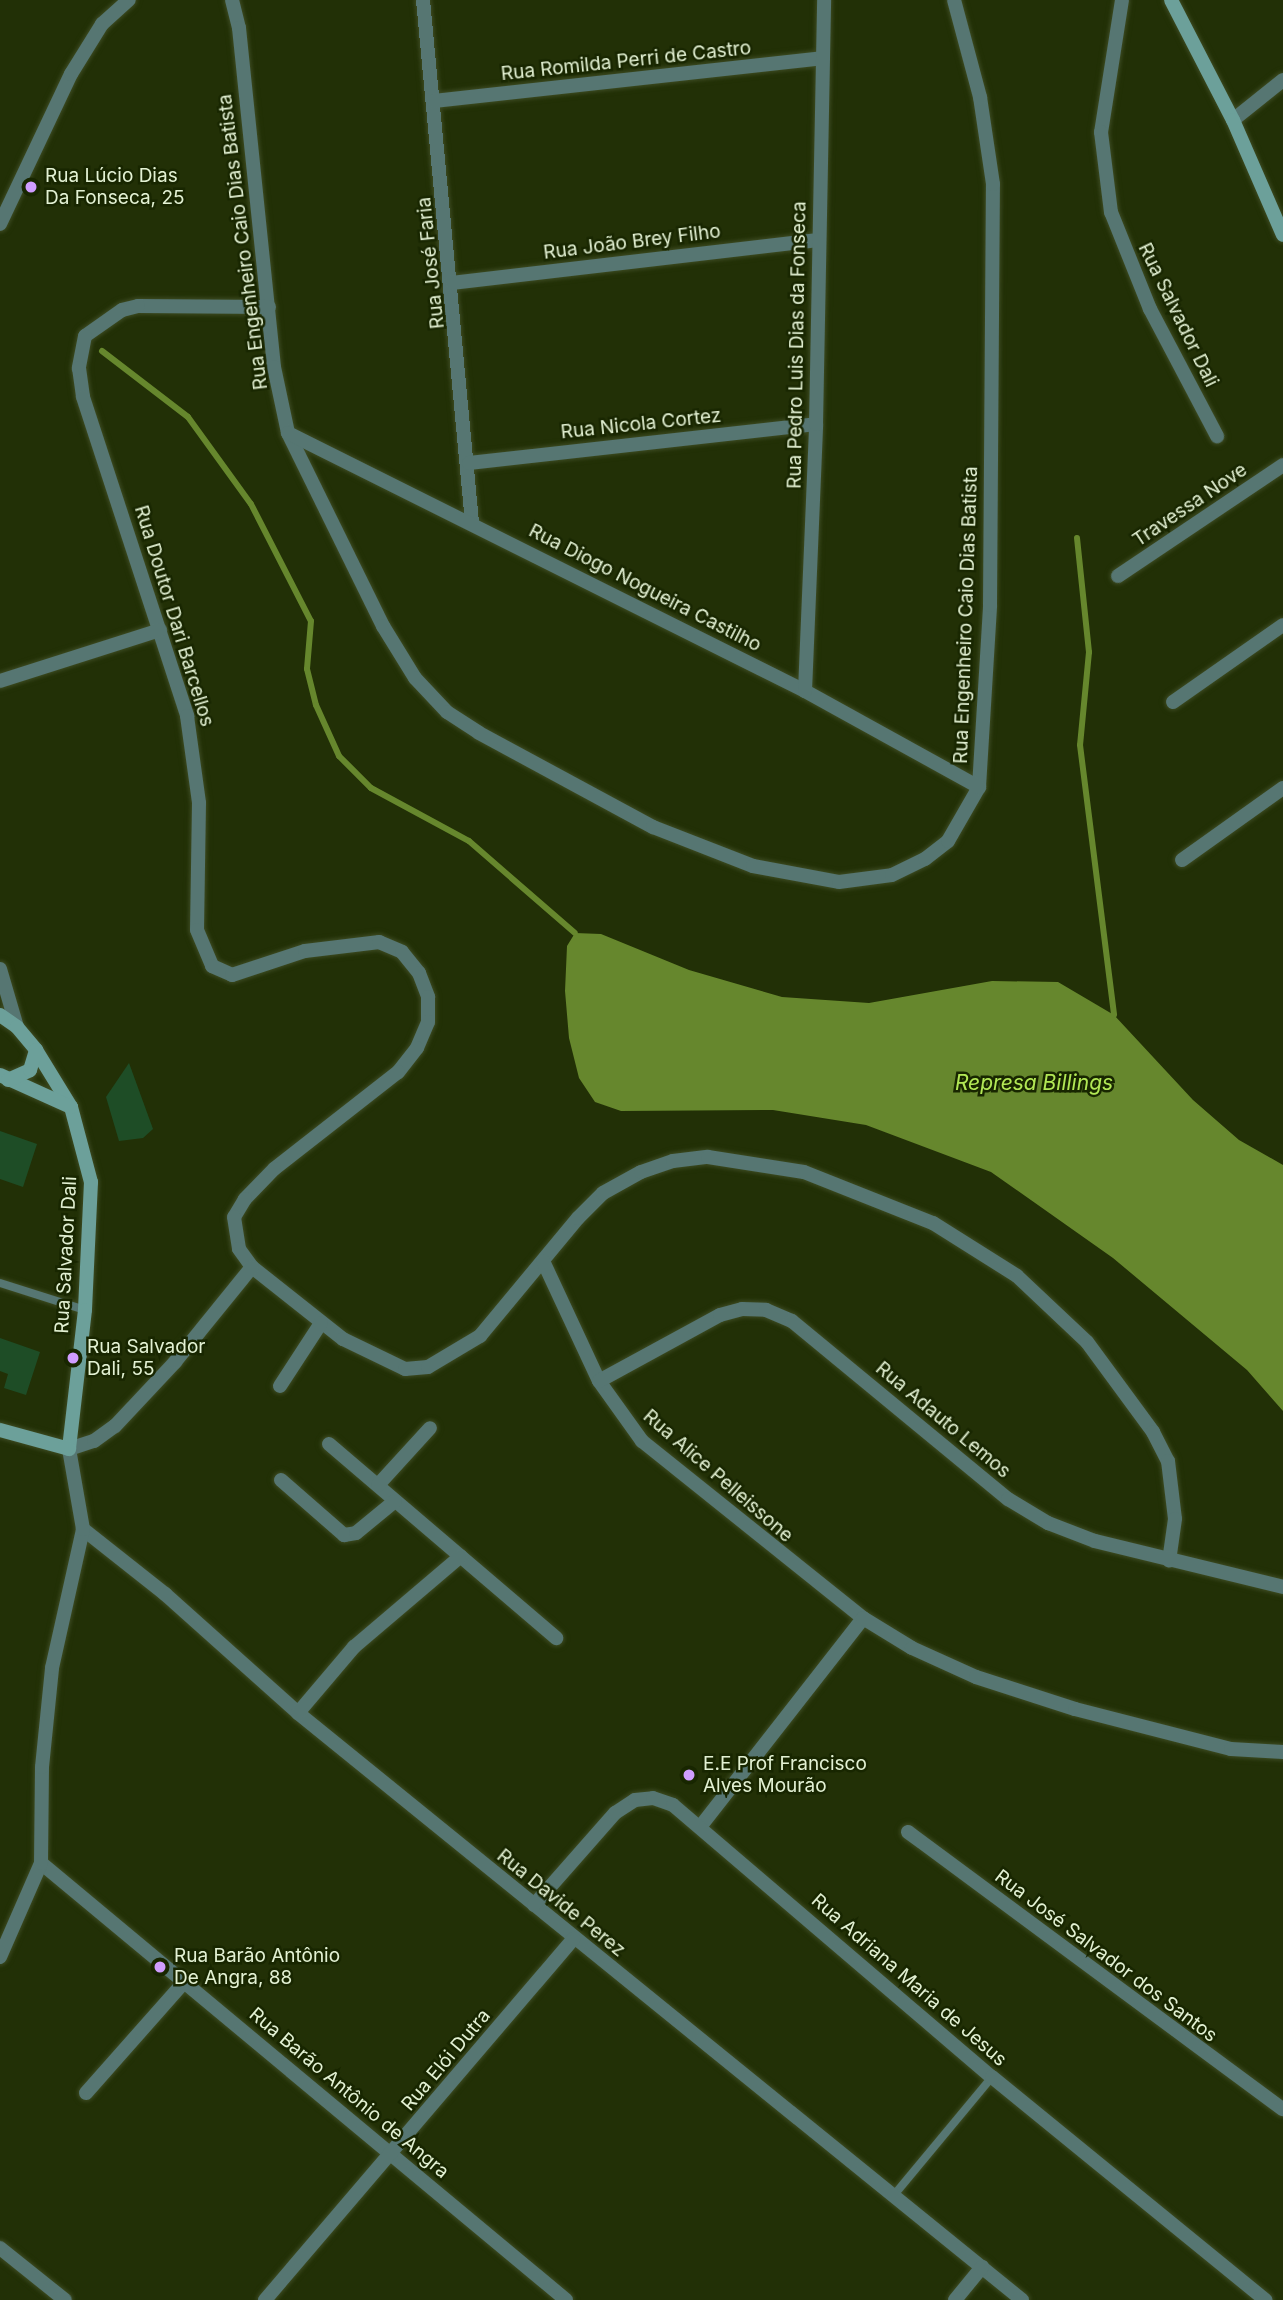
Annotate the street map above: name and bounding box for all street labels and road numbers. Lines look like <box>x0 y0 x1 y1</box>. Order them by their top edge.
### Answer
street label: Rua Romilda Perri de Castro <box>500 37 752 85</box>
street label: Rua Engenheiro Caio Dias Batista <box>214 93 272 391</box>
street label: Rua José Faria <box>413 196 449 330</box>
street label: Rua Pedro Luis Dias da Fonseca <box>783 201 811 489</box>
street label: Rua João Brey Filho <box>542 220 722 264</box>
street label: Rua Salvador Dali <box>1133 239 1223 391</box>
street label: Rua Nicola Cortez <box>560 404 722 444</box>
street label: Travessa Nove <box>1129 458 1251 552</box>
street label: Rua Engenheiro Caio Dias Batista <box>949 466 983 764</box>
street label: Rua Doutor Dari Barcellos <box>129 503 219 729</box>
street label: Rua Diogo Nogueira Castilho <box>525 519 765 657</box>
street label: Rua Salvador Dali <box>50 1176 82 1334</box>
street label: Rua Adauto Lemos <box>871 1357 1015 1483</box>
street label: Rua Alice Pelleissone <box>639 1405 797 1547</box>
street label: Rua Davide Perez <box>492 1844 630 1962</box>
street label: Rua José Salvador dos Santos <box>990 1865 1222 2047</box>
street label: Rua Adriana Maria de Jesus <box>807 1889 1011 2071</box>
street label: Rua Barão Antônio de Angra <box>245 2003 453 2183</box>
street label: Rua Elói Dutra <box>397 2004 495 2116</box>

